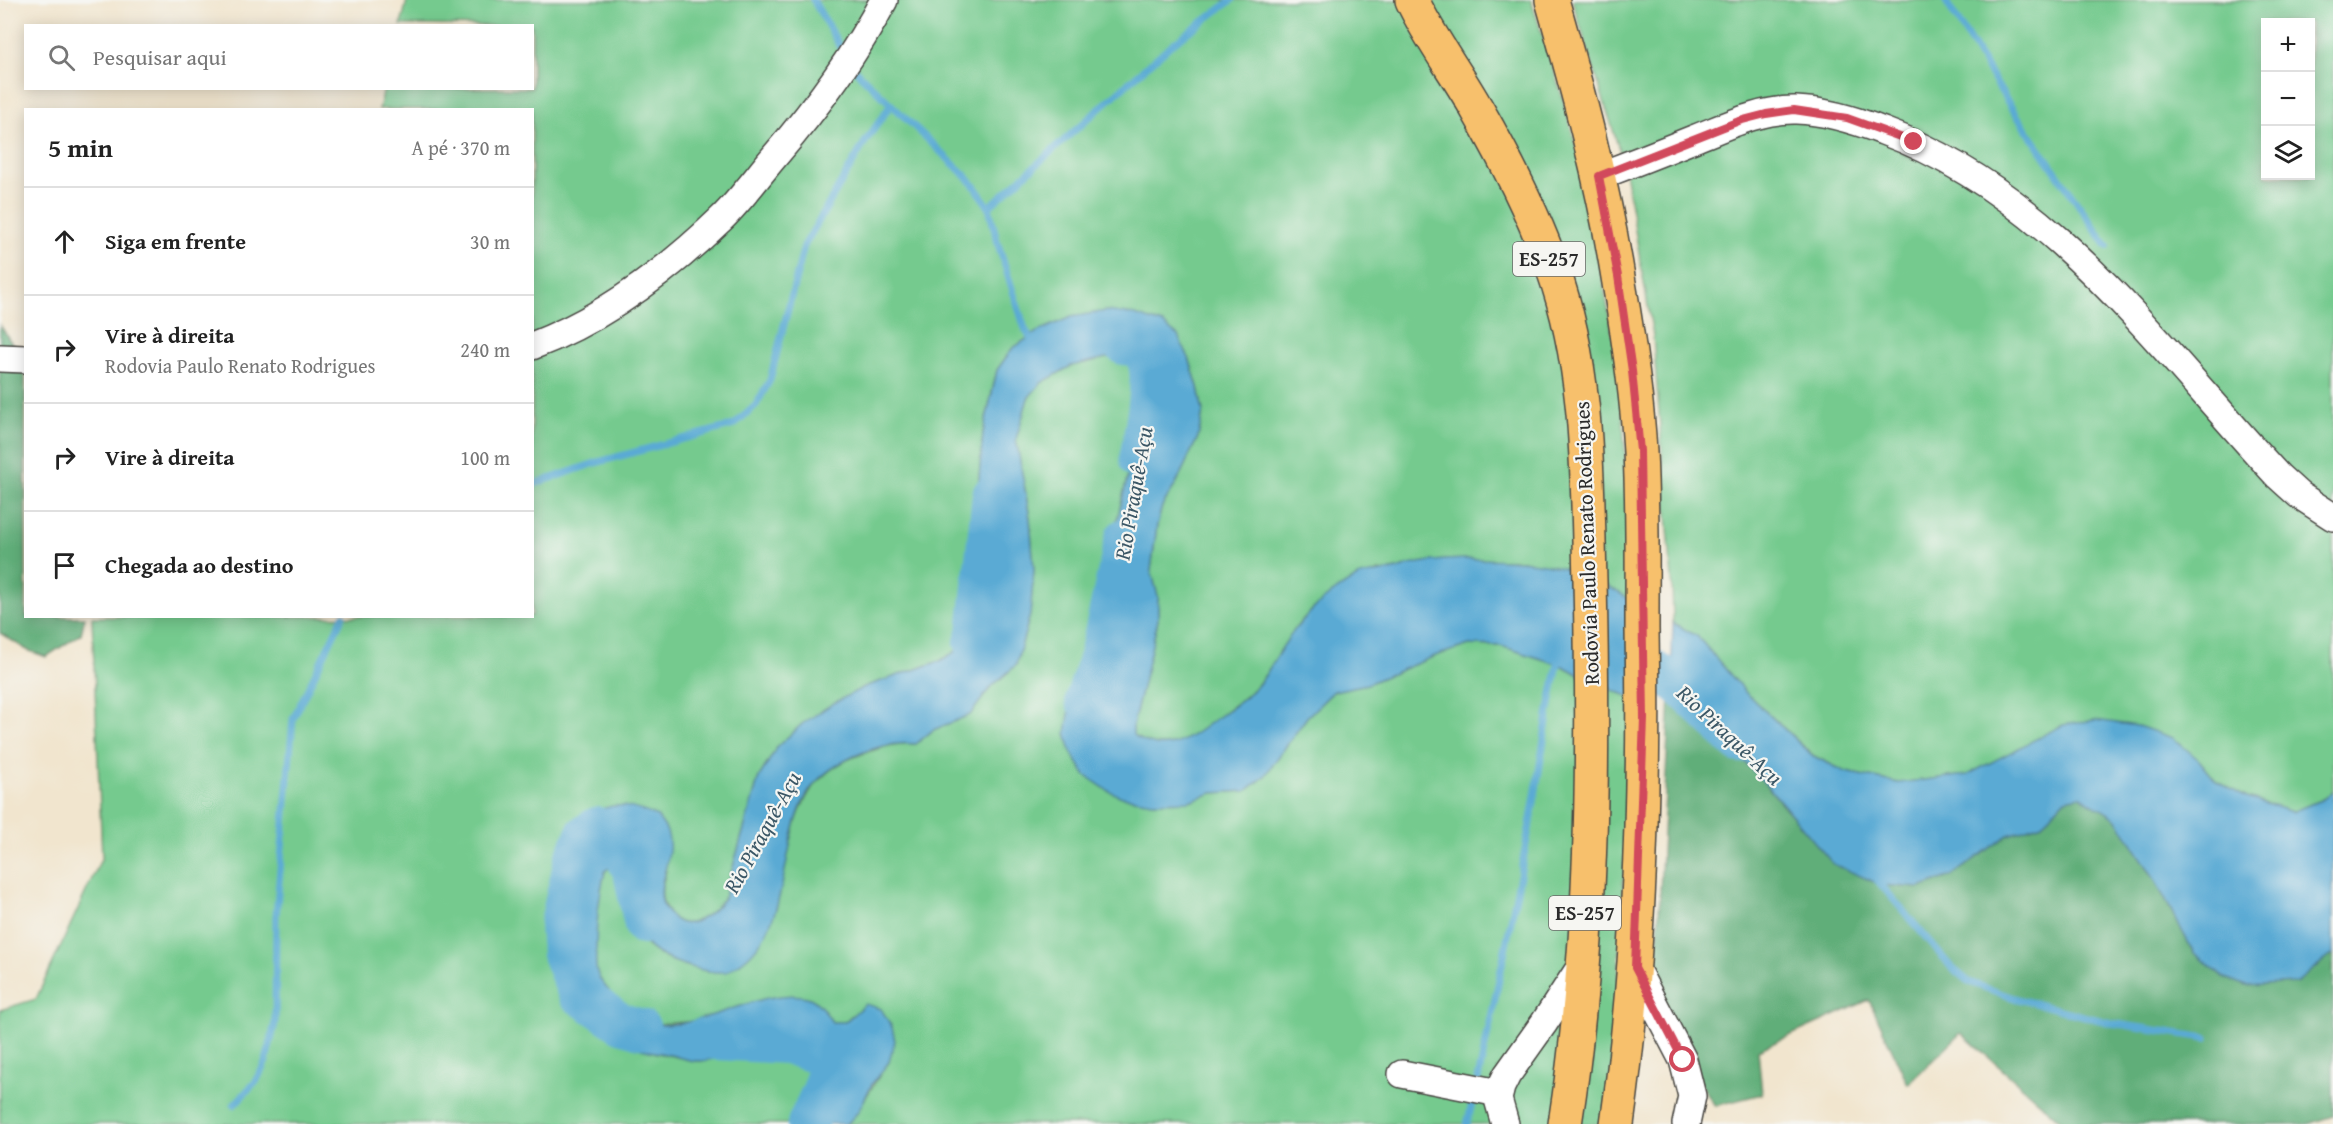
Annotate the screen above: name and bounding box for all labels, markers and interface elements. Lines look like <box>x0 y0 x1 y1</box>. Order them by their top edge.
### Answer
map controls <box>2261 18 2315 180</box>
button: + <box>2261 18 2315 72</box>
search box <box>24 24 534 90</box>
icon: search <box>45 41 78 74</box>
text: Pesquisar aqui <box>93 41 227 73</box>
button: − <box>2261 72 2315 126</box>
button: layers <box>2261 126 2315 180</box>
text: 5 min <box>48 128 113 167</box>
route end <box>1900 128 1926 154</box>
text: A pé · 370 m <box>412 133 510 162</box>
icon: ahead <box>48 225 81 258</box>
text: Siga em frente <box>105 225 246 257</box>
text: 30 m <box>470 227 510 256</box>
road number: ES-257 <box>1513 242 1585 276</box>
text: Vire à direita <box>105 319 235 351</box>
icon: right <box>48 333 81 366</box>
text: 240 m <box>460 335 510 364</box>
text: Rodovia Paulo Renato Rodrigues <box>105 351 375 380</box>
street label: Rodovia Paulo Renato Rodrigues <box>1566 401 1607 685</box>
water label: Rio Piraquê-Açu <box>1105 424 1160 563</box>
icon: right <box>48 441 81 474</box>
text: Vire à direita <box>105 441 235 473</box>
text: 100 m <box>460 443 510 472</box>
icon: arrive <box>48 549 81 582</box>
text: Chegada ao destino <box>105 549 293 581</box>
water label: Rio Piraquê-Açu <box>1669 677 1790 793</box>
water label: Rio Piraquê-Açu <box>715 765 809 900</box>
road number: ES-257 <box>1549 896 1621 930</box>
route start <box>1669 1046 1695 1072</box>

